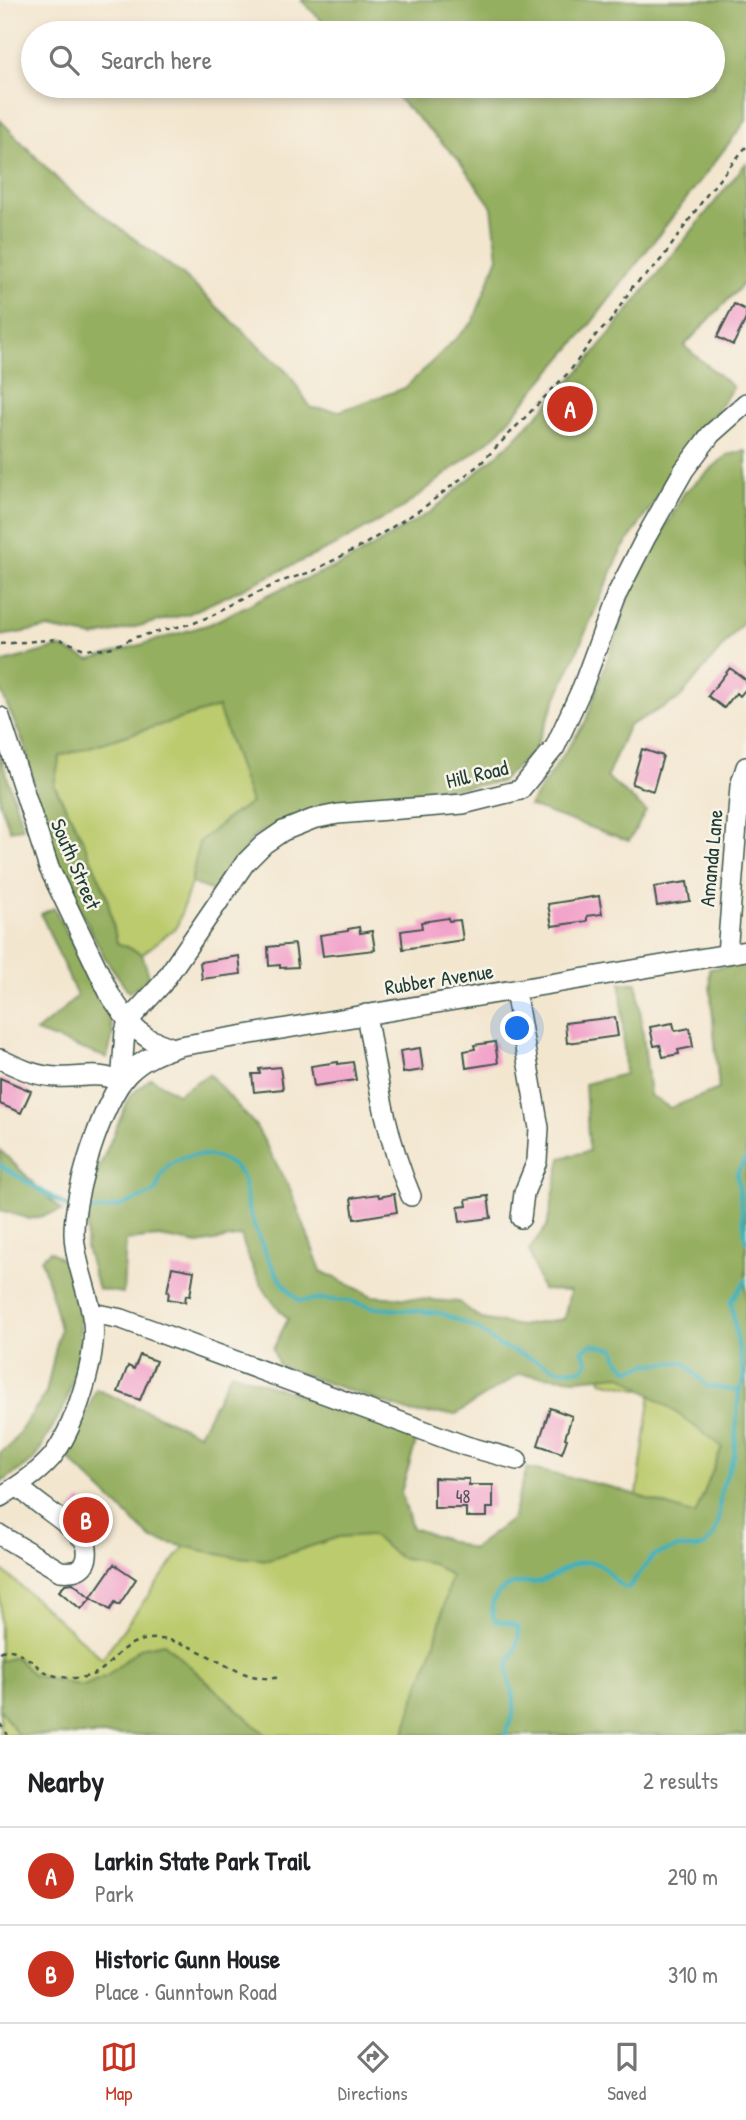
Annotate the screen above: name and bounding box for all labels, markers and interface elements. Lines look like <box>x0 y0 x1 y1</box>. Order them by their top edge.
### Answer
search box <box>21 21 725 98</box>
icon: search <box>45 41 83 79</box>
text: Search here <box>101 42 212 77</box>
pin: A <box>547 383 593 435</box>
street label: Hill Road <box>443 753 511 795</box>
street label: Amanda Lane <box>692 808 730 908</box>
street label: South Street <box>44 814 108 915</box>
street label: Rubber Avenue <box>383 956 495 1002</box>
your location <box>500 1011 534 1045</box>
house number: 48 <box>456 1484 470 1509</box>
pin: B <box>63 1494 109 1546</box>
text: Nearby <box>28 1761 104 1801</box>
text: 2 results <box>643 1765 718 1796</box>
text: Larkin State Park Trail <box>95 1843 310 1878</box>
text: A <box>45 1861 57 1892</box>
text: 290 m <box>668 1861 718 1892</box>
text: Park <box>95 1878 133 1909</box>
text: Historic Gunn House <box>95 1941 280 1976</box>
text: B <box>45 1959 57 1990</box>
text: 310 m <box>668 1959 718 1990</box>
text: Place · Gunntown Road <box>95 1976 277 2007</box>
tab: Map <box>100 2038 138 2106</box>
tab: Directions <box>338 2038 408 2106</box>
tab: Saved <box>607 2038 646 2106</box>

